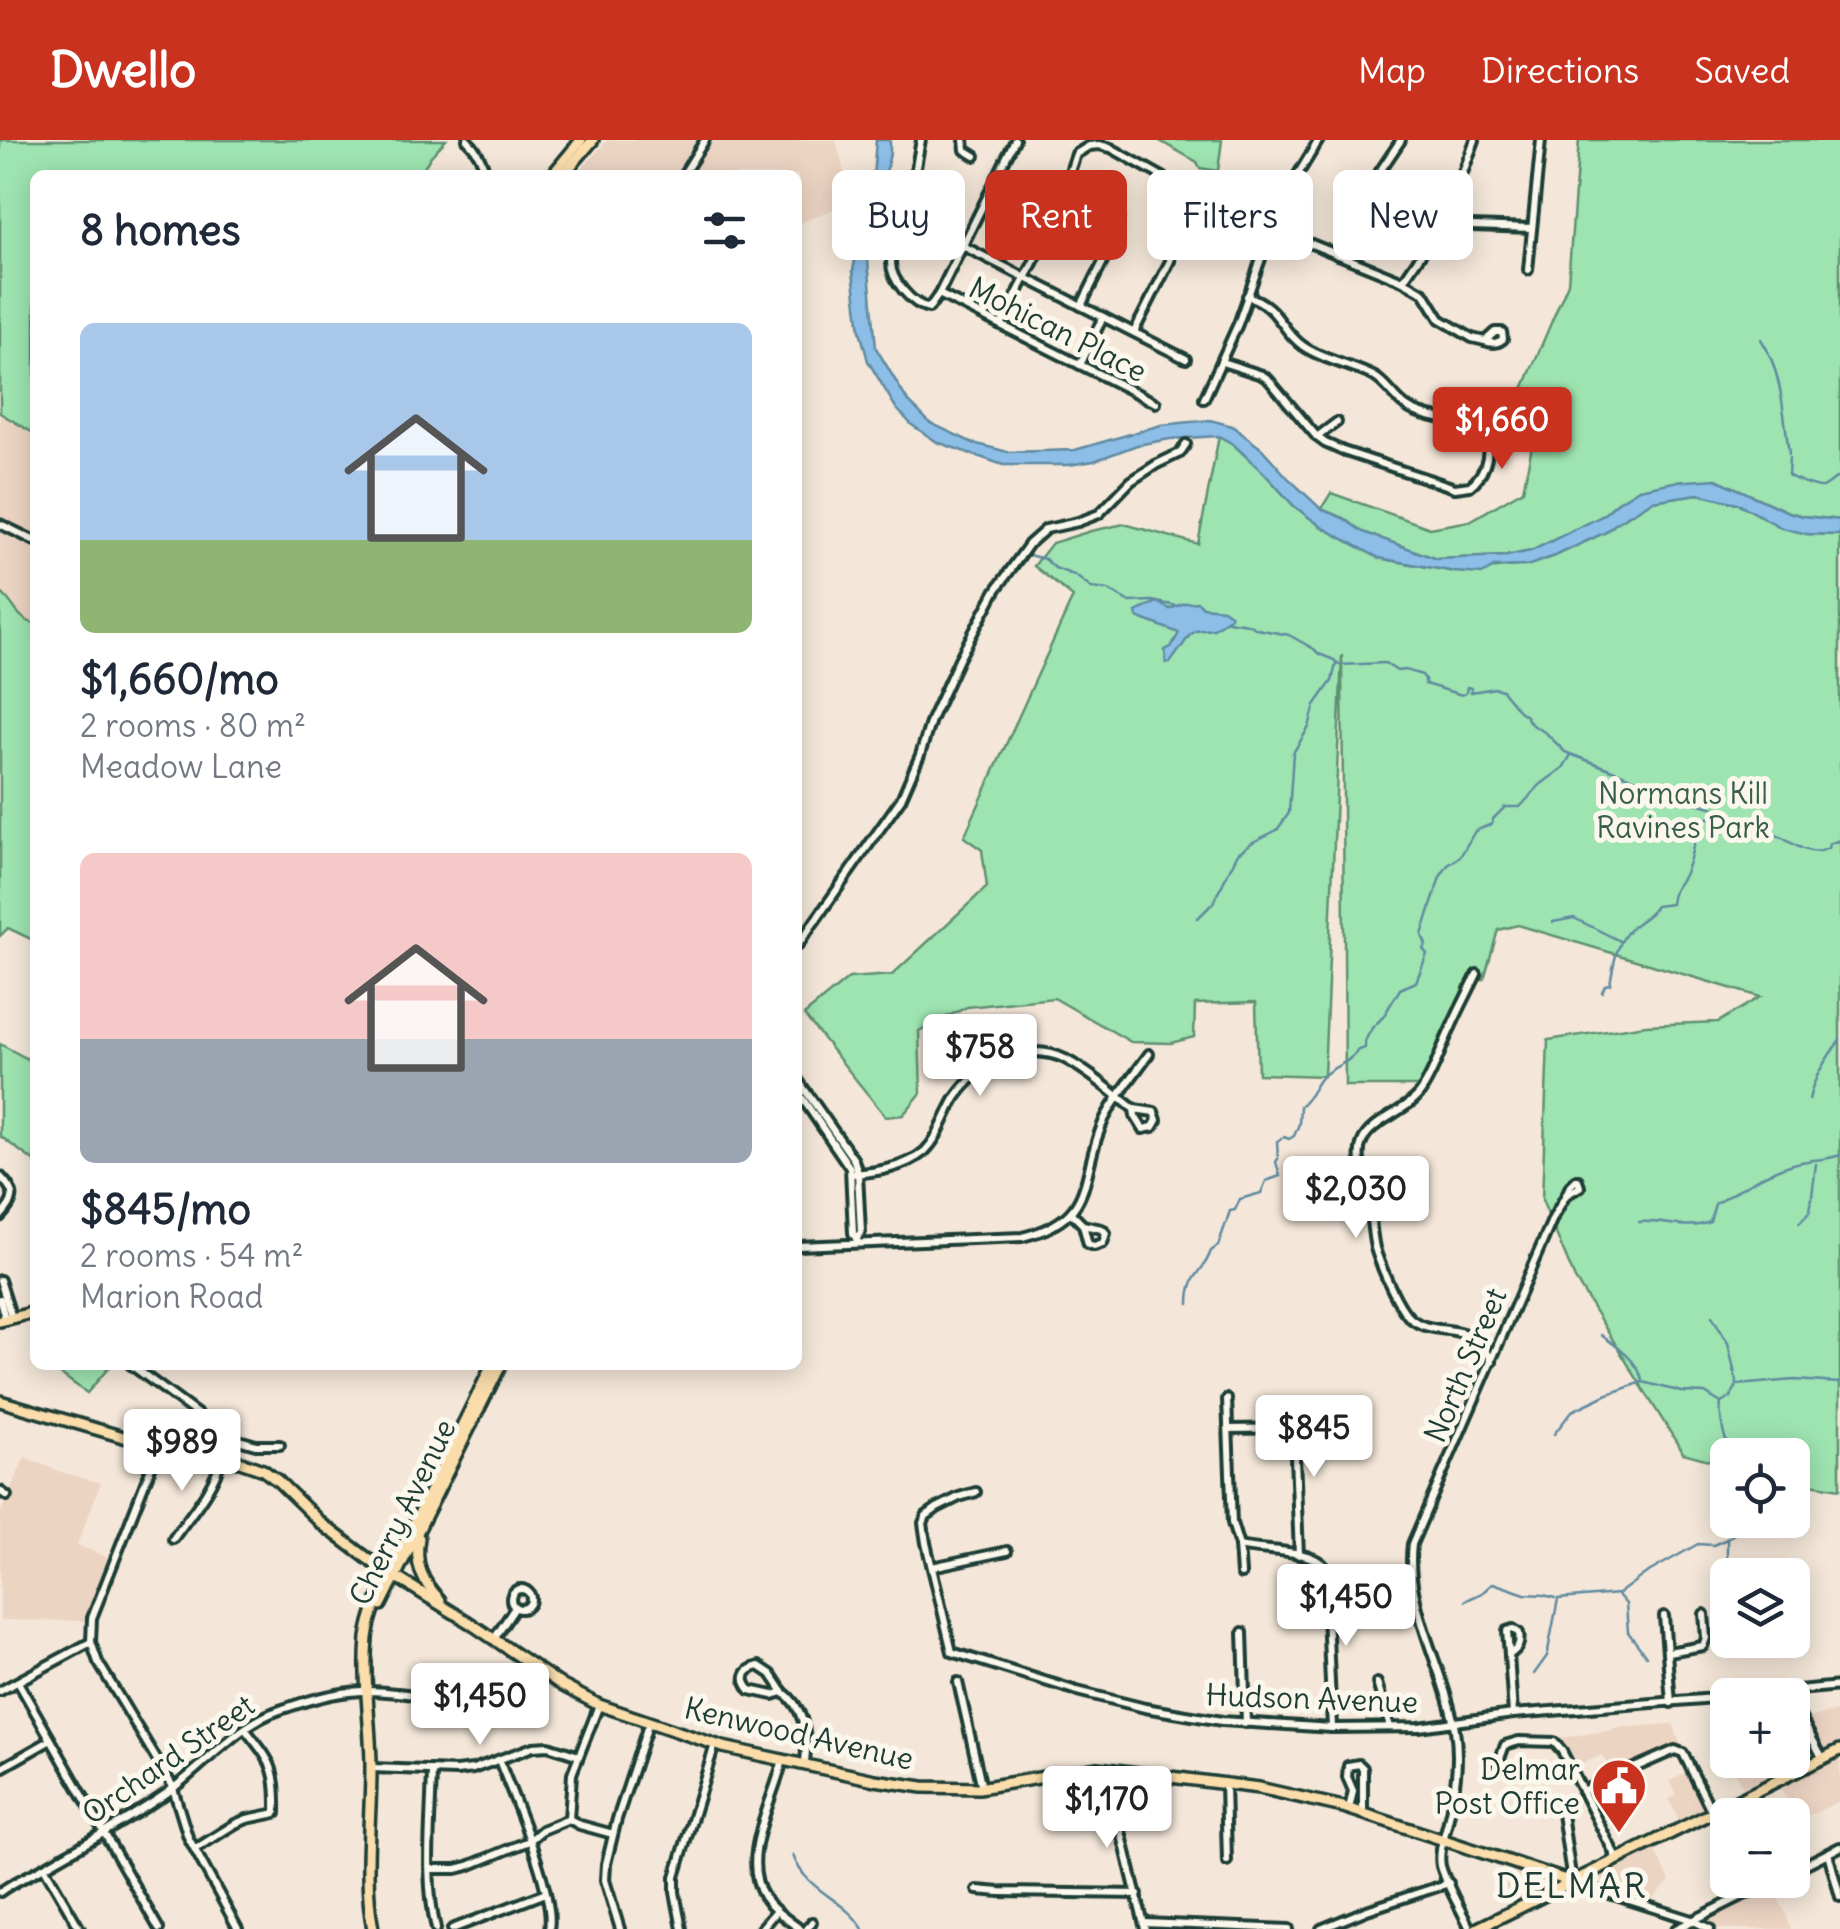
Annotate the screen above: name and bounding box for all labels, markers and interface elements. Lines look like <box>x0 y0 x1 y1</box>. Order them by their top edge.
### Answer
text: Dwello <box>50 40 196 100</box>
text: Map <box>1358 48 1426 92</box>
text: Directions <box>1481 48 1639 92</box>
text: Saved <box>1694 48 1790 92</box>
chip: Buy <box>832 170 965 260</box>
chip: Rent <box>985 170 1127 260</box>
chip: Filters <box>1147 170 1313 260</box>
chip: New <box>1333 170 1473 260</box>
icon: filters <box>697 203 752 258</box>
text: 8 homes <box>80 204 241 256</box>
street label: Mohican Place <box>963 268 1153 390</box>
pin: $1,660 <box>1421 387 1583 472</box>
icon: home <box>326 388 506 568</box>
text: $1,660 <box>1455 399 1549 440</box>
text: $1,660/mo <box>80 653 279 705</box>
text: 2 rooms · 80 m² <box>80 705 306 746</box>
text: Meadow Lane <box>80 746 282 787</box>
park label: Normans Kill Ravines Park <box>1596 774 1770 846</box>
icon: home <box>326 918 506 1098</box>
pin: $758 <box>921 1014 1039 1099</box>
text: $758 <box>945 1026 1015 1067</box>
pin: $2,030 <box>1275 1156 1437 1241</box>
text: $2,030 <box>1305 1168 1407 1209</box>
text: $845/mo <box>80 1183 251 1235</box>
text: 2 rooms · 54 m² <box>80 1235 303 1276</box>
text: Marion Road <box>80 1276 263 1317</box>
street label: North Street <box>1415 1282 1515 1448</box>
pin: $845 <box>1255 1395 1373 1480</box>
text: $845 <box>1277 1407 1351 1448</box>
pin: $989 <box>123 1409 241 1494</box>
street label: Cherry Avenue <box>341 1413 463 1611</box>
text: $989 <box>146 1421 218 1462</box>
map controls <box>1710 1438 1810 1898</box>
button: locate <box>1710 1438 1810 1538</box>
button: layers <box>1710 1558 1810 1658</box>
pin: $1,450 <box>1265 1564 1427 1649</box>
text: $1,450 <box>1299 1576 1393 1617</box>
pin: $1,450 <box>399 1663 561 1748</box>
text: $1,450 <box>433 1675 527 1716</box>
street label: Hudson Avenue <box>1205 1675 1419 1721</box>
button: + <box>1710 1678 1810 1778</box>
street label: Orchard Street <box>75 1686 261 1832</box>
street label: Kenwood Avenue <box>681 1688 917 1778</box>
place label: Delmar Post Office <box>1434 1750 1580 1822</box>
public building icon: Delmar Post Office <box>1589 1756 1649 1835</box>
pin: $1,170 <box>1026 1766 1188 1851</box>
text: $1,170 <box>1065 1778 1149 1819</box>
button: − <box>1710 1798 1810 1898</box>
district label: DELMAR <box>1496 1863 1648 1907</box>

